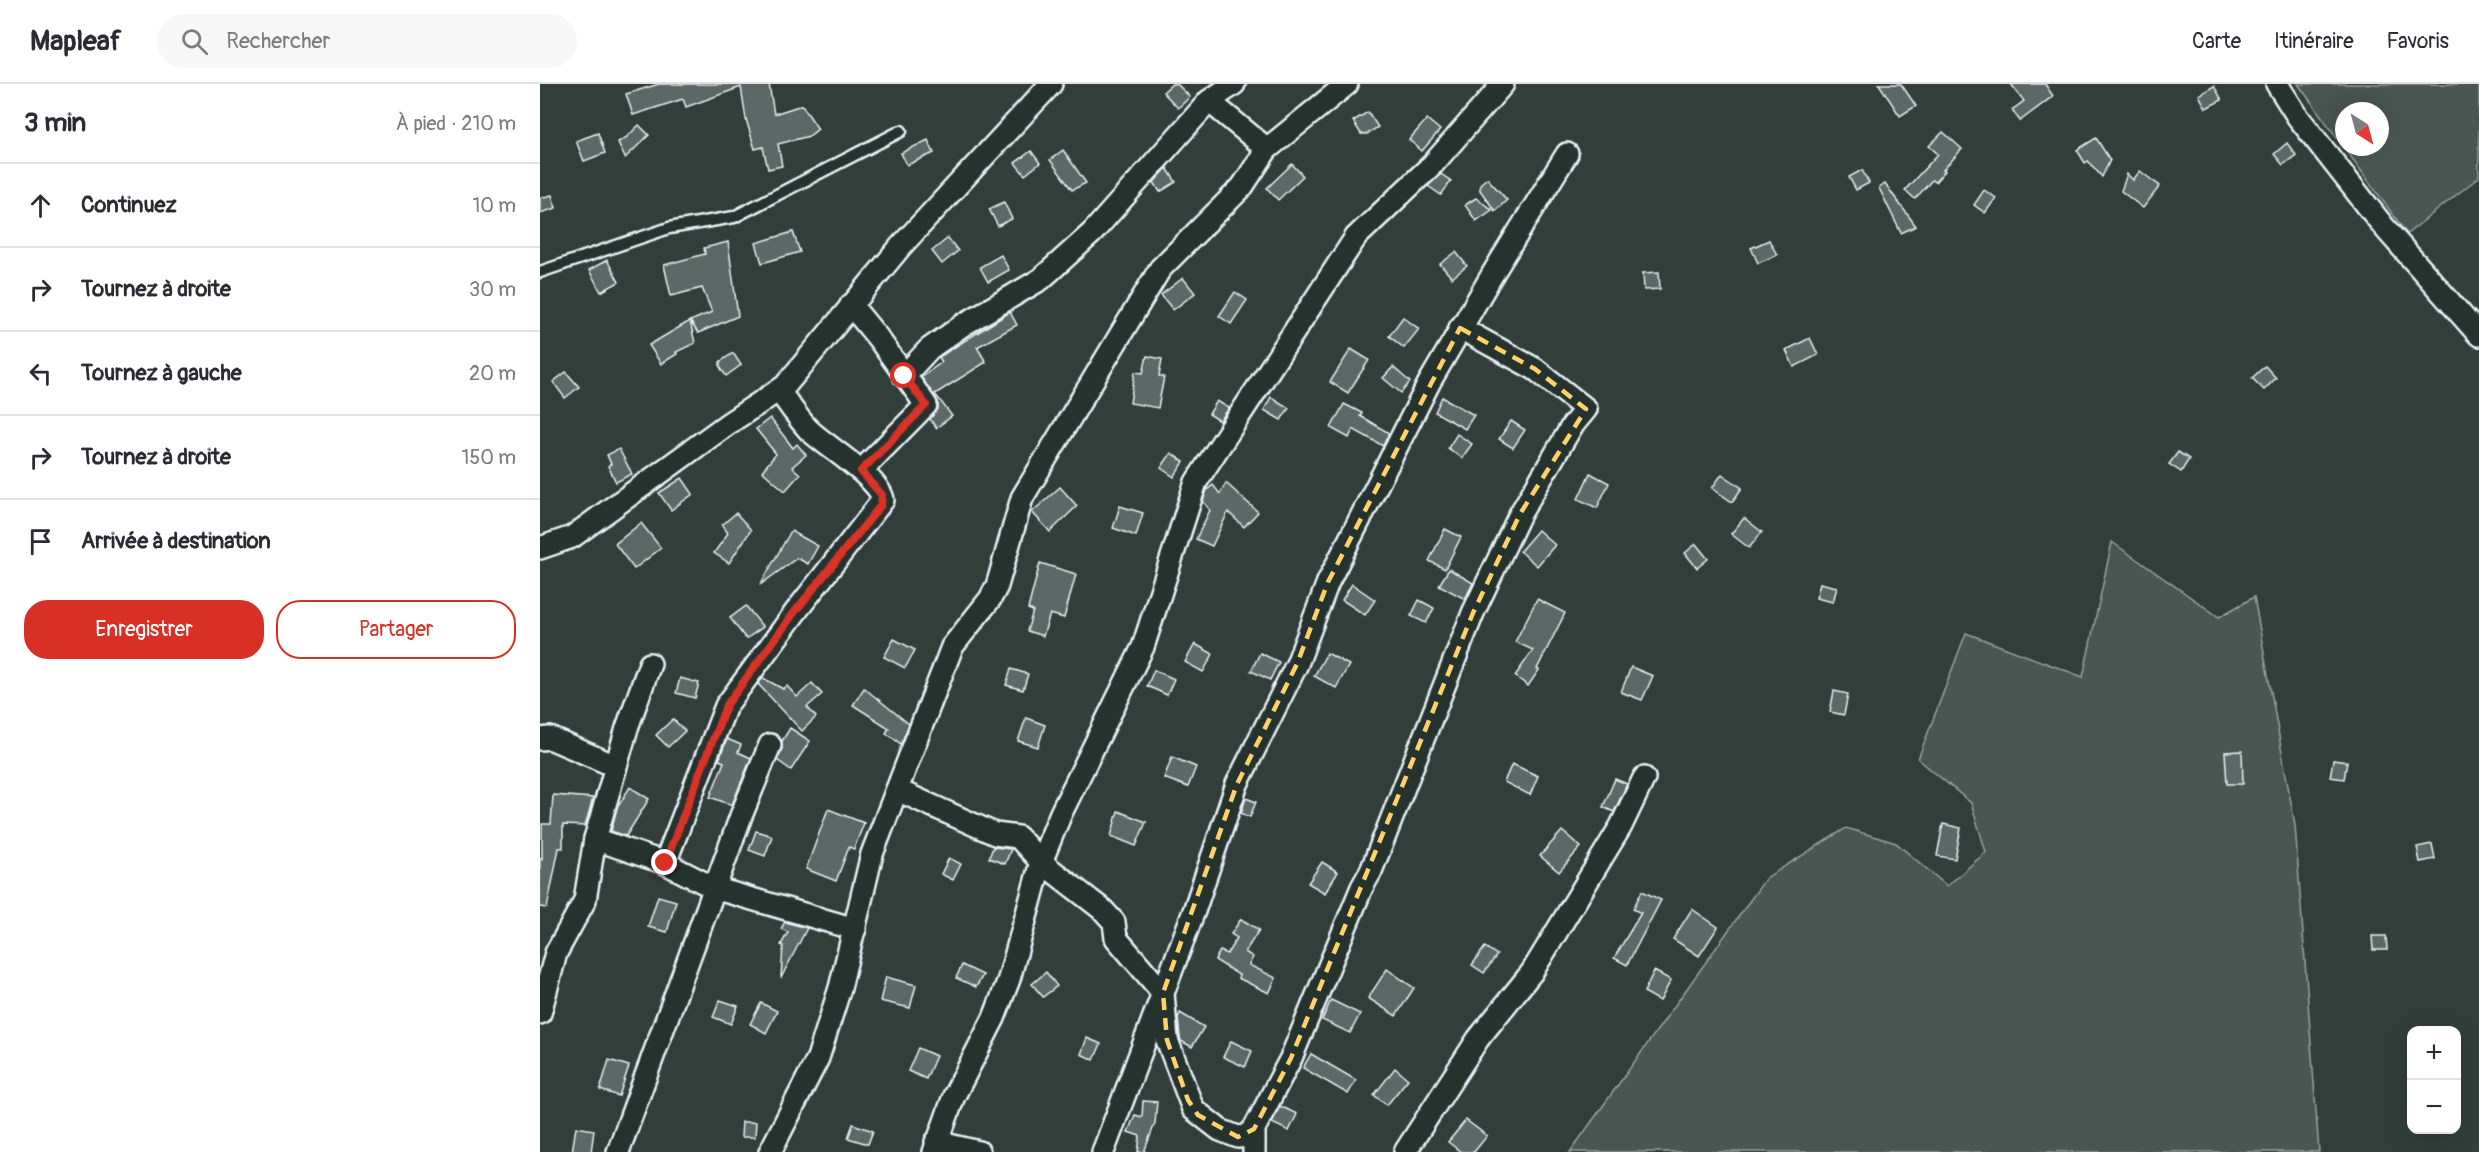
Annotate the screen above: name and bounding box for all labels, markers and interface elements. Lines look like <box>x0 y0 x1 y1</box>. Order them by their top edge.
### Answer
search box <box>157 14 577 68</box>
text: Mapleaf <box>30 24 121 59</box>
icon: search <box>178 25 211 58</box>
text: Rechercher <box>226 27 330 55</box>
text: Carte <box>2192 28 2241 55</box>
text: Itinéraire <box>2274 28 2354 55</box>
text: Favoris <box>2387 28 2449 55</box>
north arrow <box>2335 102 2389 156</box>
text: 3 min <box>24 107 86 139</box>
text: À pied · 210 m <box>396 111 516 136</box>
icon: ahead <box>24 189 57 222</box>
text: Continuez <box>81 191 177 219</box>
text: 10 m <box>472 193 516 218</box>
icon: right <box>24 273 57 306</box>
text: Tournez à droite <box>81 275 231 303</box>
text: 30 m <box>469 277 516 302</box>
icon: left <box>24 357 57 390</box>
text: Tournez à gauche <box>81 359 242 387</box>
text: 20 m <box>469 361 516 386</box>
route start <box>890 362 916 388</box>
icon: right <box>24 441 57 474</box>
text: Tournez à droite <box>81 443 231 471</box>
text: 150 m <box>462 445 516 470</box>
icon: arrive <box>24 525 57 558</box>
text: Arrivée à destination <box>81 527 271 555</box>
button: Enregistrer <box>24 600 264 659</box>
button: Partager <box>276 600 516 659</box>
route end <box>651 849 677 875</box>
map controls <box>2407 1026 2461 1134</box>
button: + <box>2407 1026 2461 1080</box>
button: − <box>2407 1080 2461 1134</box>

